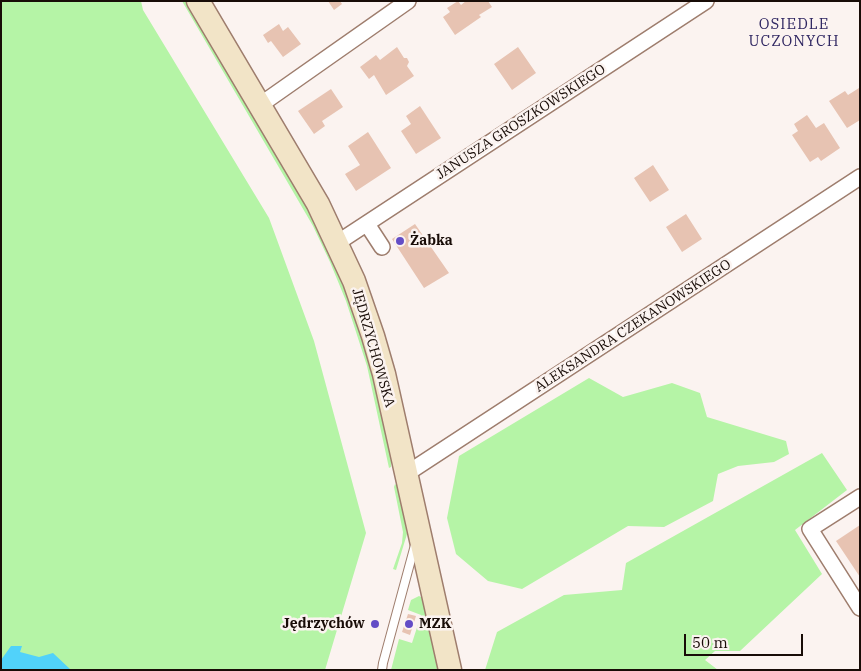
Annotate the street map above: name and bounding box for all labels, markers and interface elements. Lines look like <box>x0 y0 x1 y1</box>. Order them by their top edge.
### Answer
district label: OSIEDLE UCZONYCH <box>748 16 840 51</box>
street label: JANUSZA GROSZKOWSKIEGO <box>433 61 609 183</box>
place label: Żabka <box>410 233 453 249</box>
marker: Żabka <box>394 235 406 247</box>
street label: ALEKSANDRA CZEKANOWSKIEGO <box>532 256 734 396</box>
street label: JĘDRZYCHOWSKA <box>348 286 398 410</box>
place label: Jędrzychów <box>283 616 365 632</box>
place label: MZK <box>419 616 451 632</box>
marker: Jędrzychów <box>369 618 381 630</box>
marker: MZK <box>403 618 415 630</box>
scale bar <box>686 624 805 656</box>
text: 50 m <box>692 633 728 652</box>

